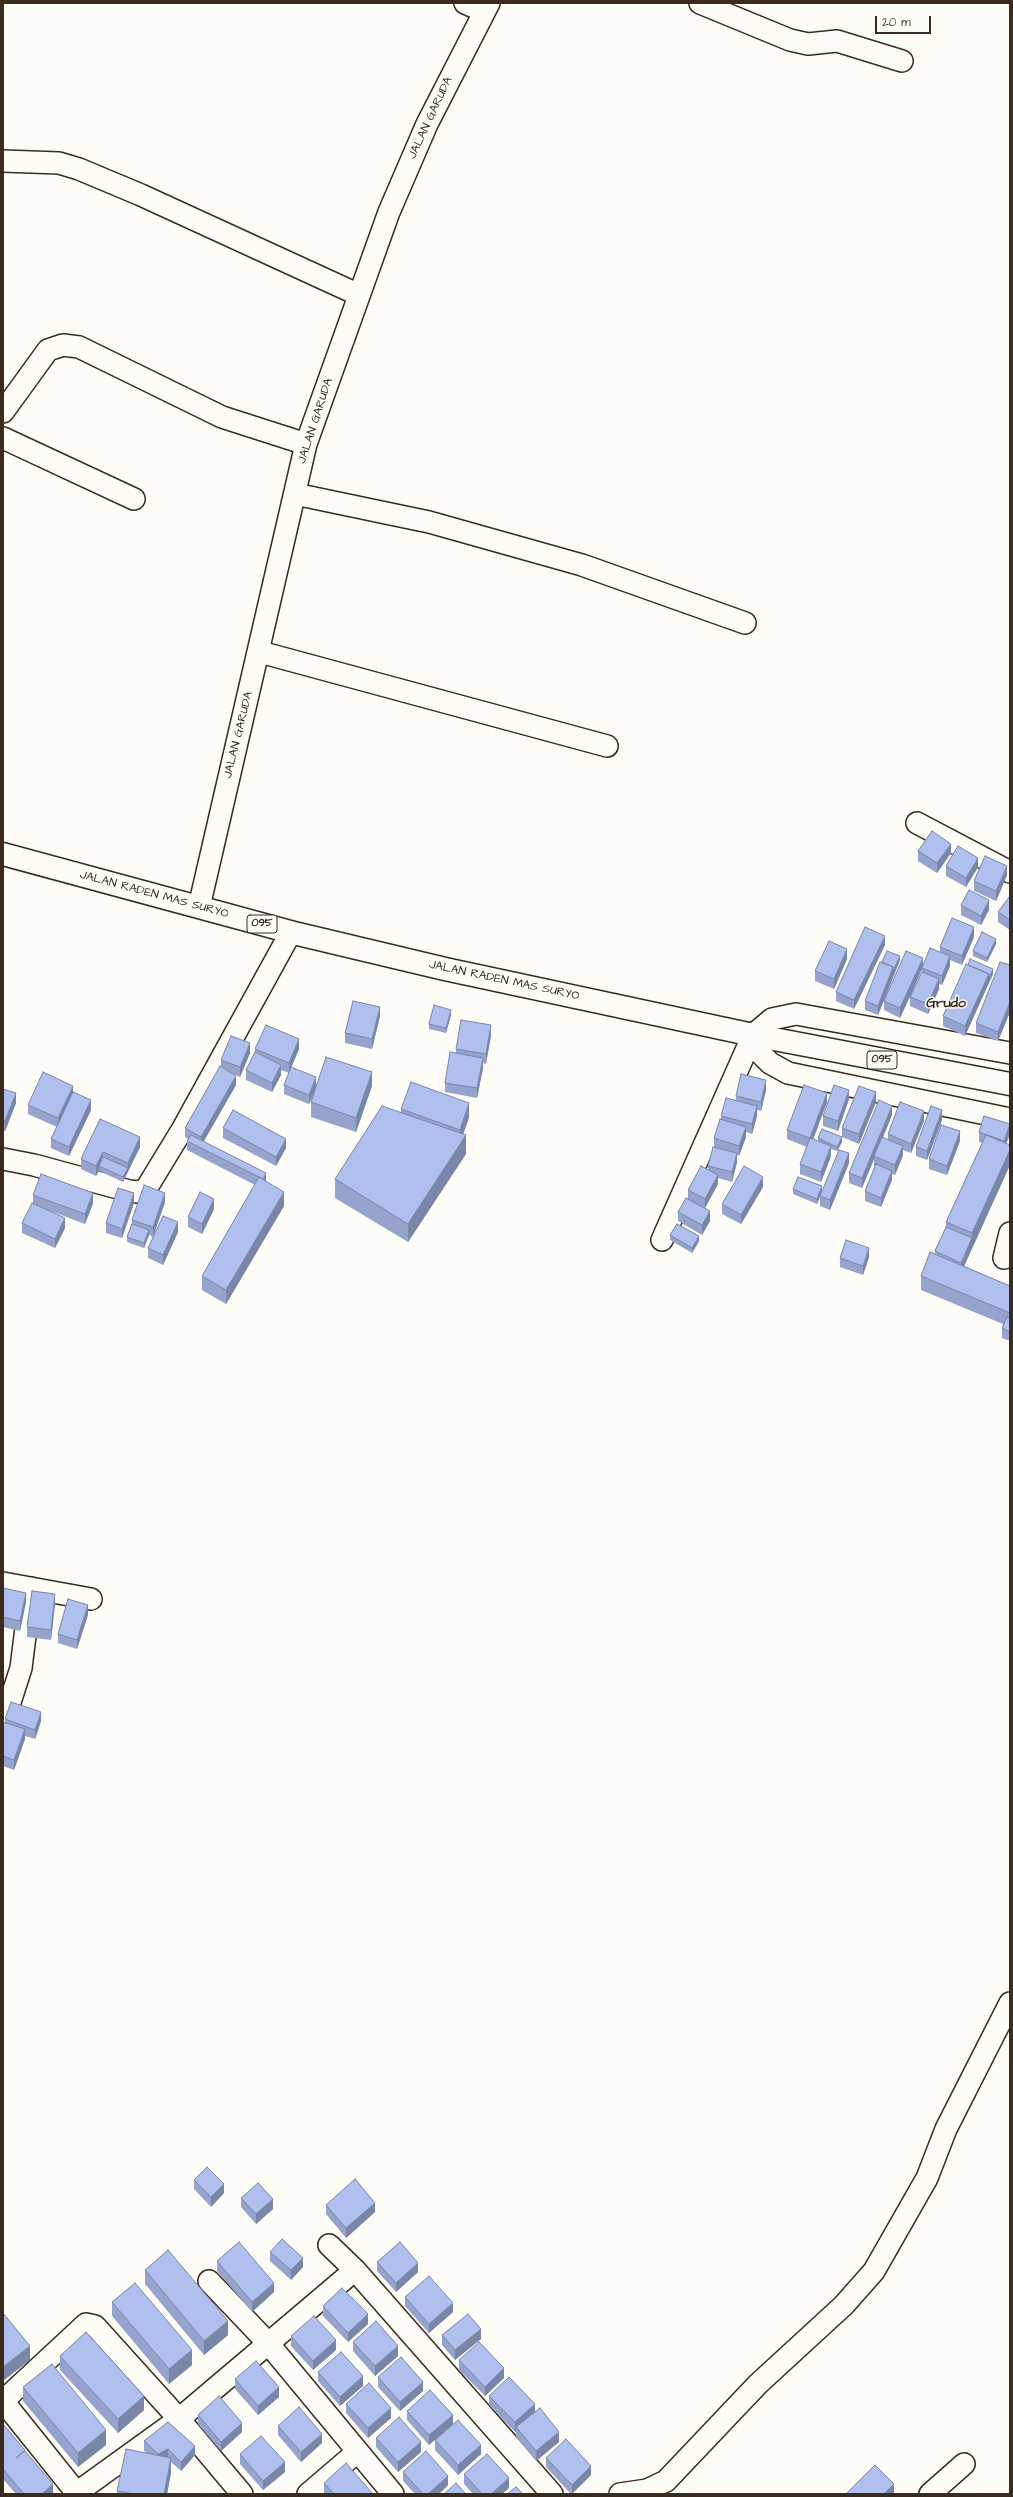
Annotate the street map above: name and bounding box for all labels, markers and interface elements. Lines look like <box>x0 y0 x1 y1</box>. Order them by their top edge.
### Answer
scale bar <box>877 8 933 34</box>
text: 20 m <box>882 14 911 31</box>
street label: JALAN GARUDA <box>406 75 456 161</box>
street label: JALAN GARUDA <box>295 376 337 466</box>
street label: JALAN GARUDA <box>221 690 257 780</box>
street label: JALAN RADEN MAS SURYO <box>78 868 230 922</box>
road number: 095 <box>247 915 277 933</box>
street label: JALAN RADEN MAS SURYO <box>427 958 581 1004</box>
district label: Grudo <box>926 996 966 1012</box>
road number: 095 <box>867 1051 897 1069</box>

